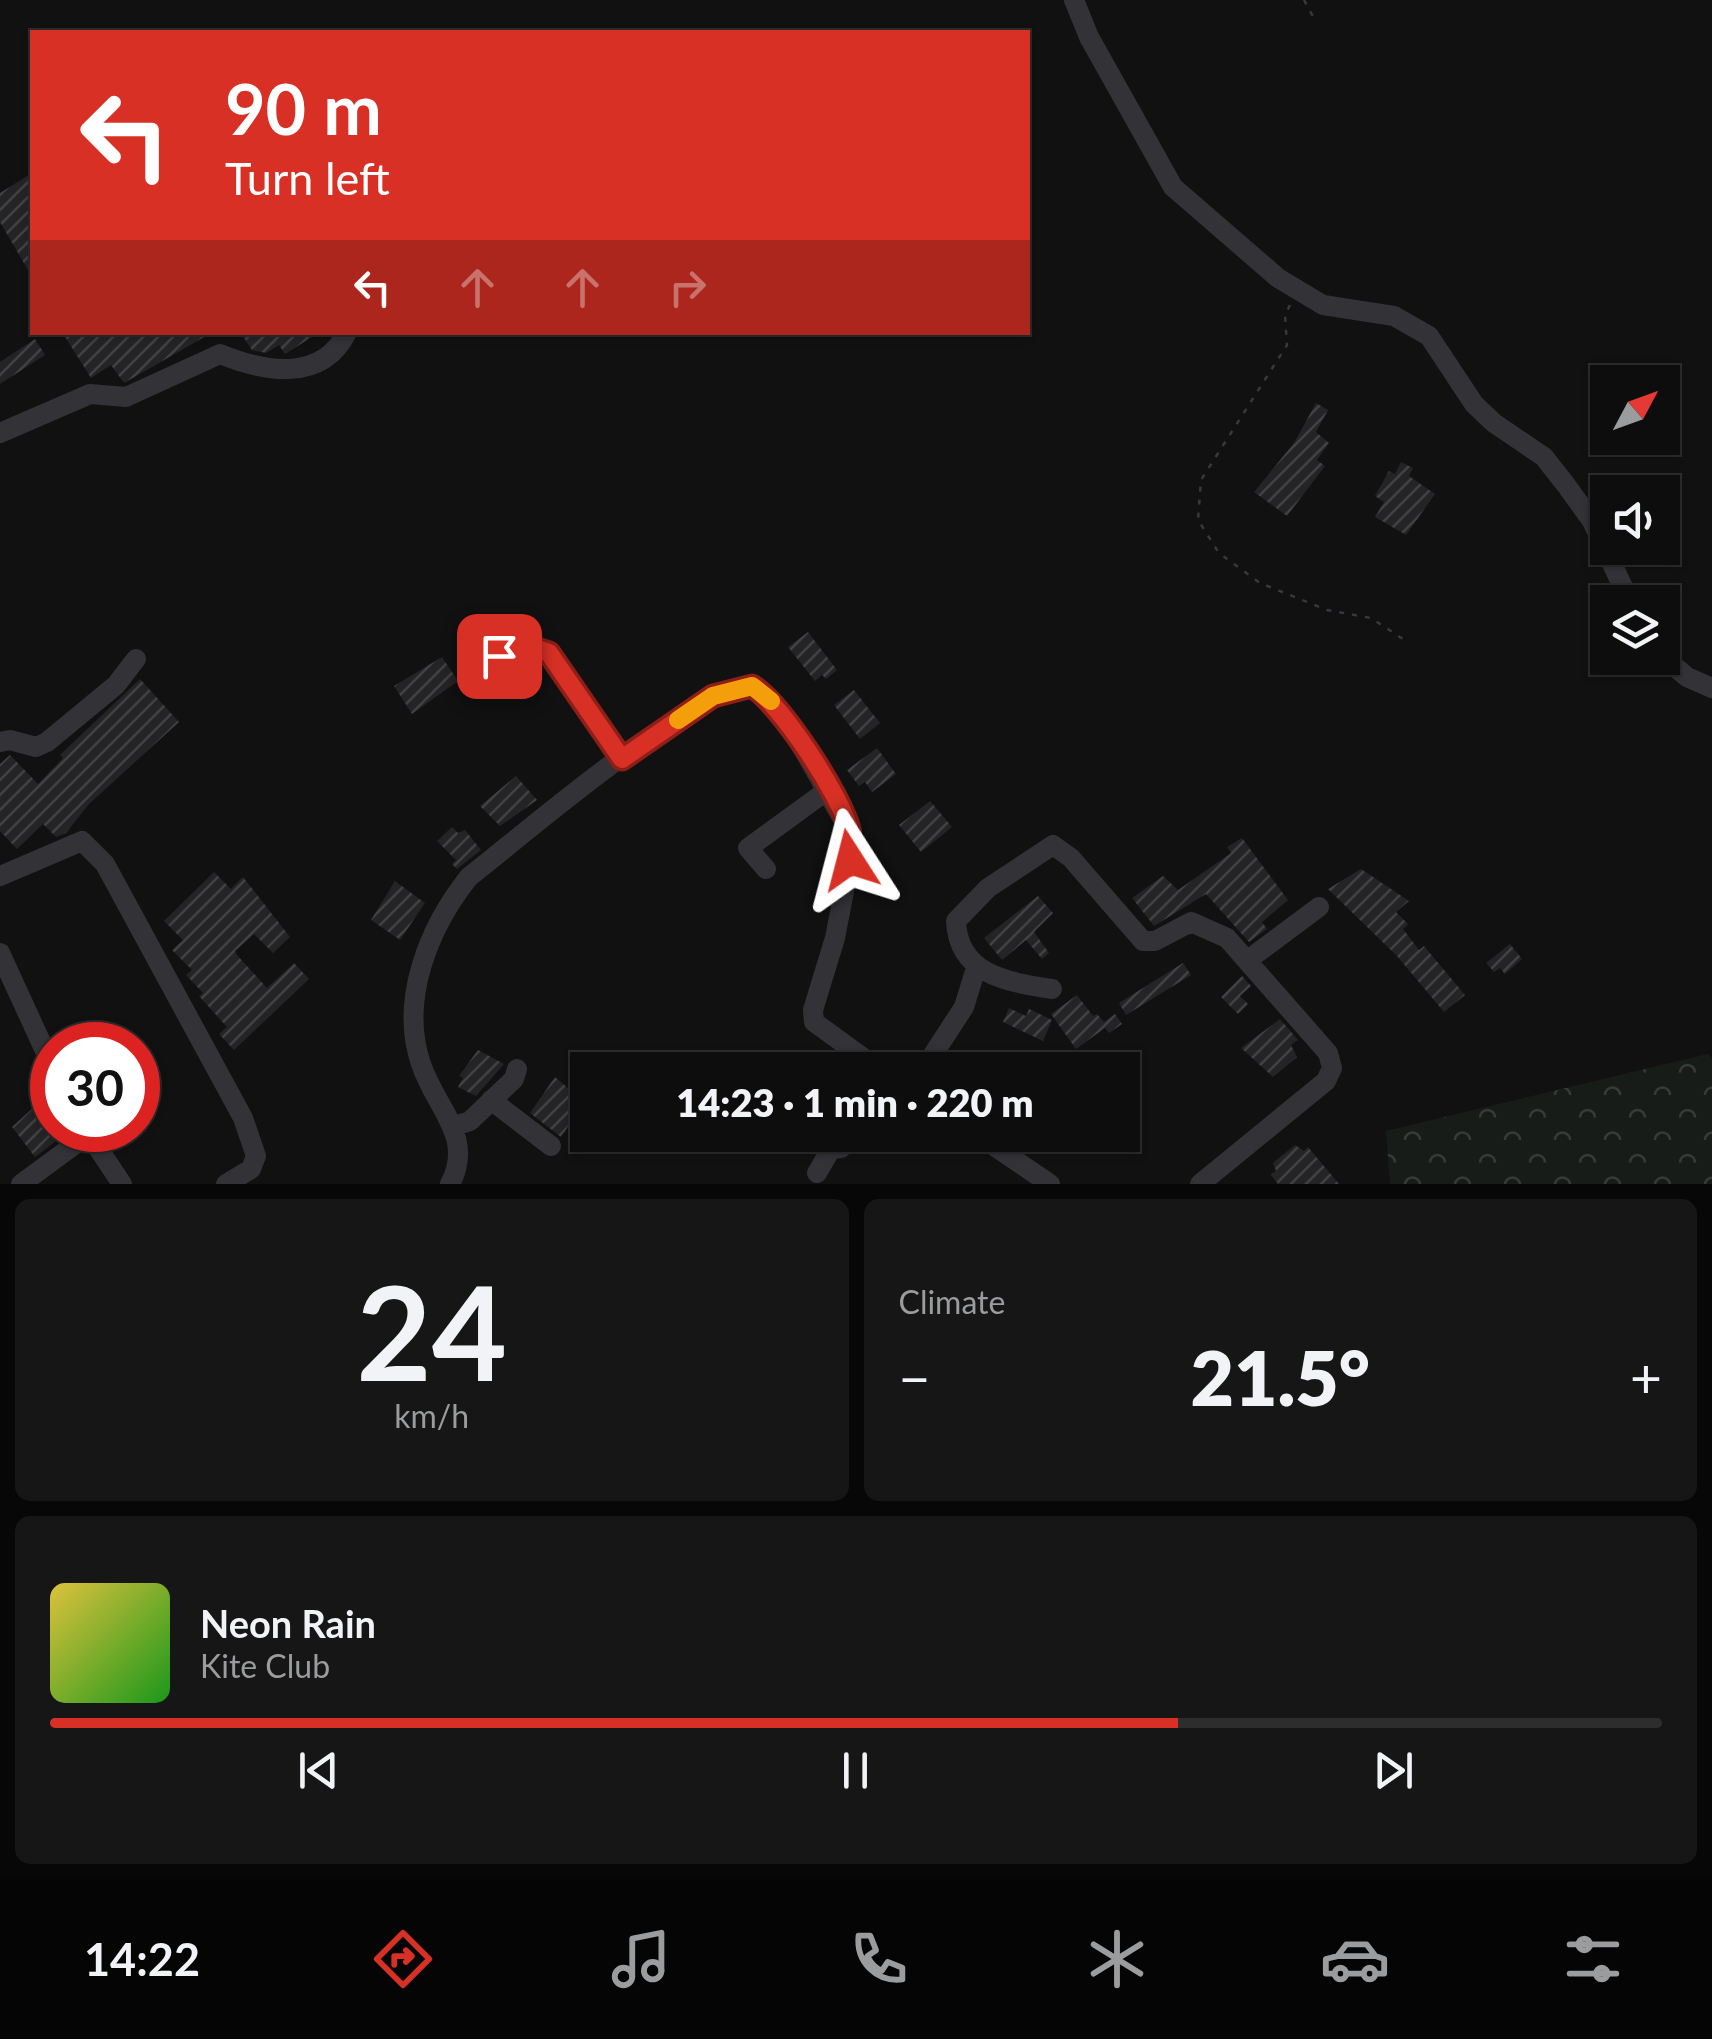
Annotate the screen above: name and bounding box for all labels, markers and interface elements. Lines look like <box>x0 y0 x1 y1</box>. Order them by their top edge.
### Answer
text: 90 m <box>225 66 382 150</box>
icon: left <box>60 70 190 200</box>
text: Turn left <box>225 151 390 205</box>
icon: left <box>345 260 400 315</box>
icon: ahead <box>450 260 505 315</box>
icon: ahead <box>555 260 610 315</box>
icon: right <box>660 260 715 315</box>
north arrow <box>1590 365 1680 455</box>
map controls <box>1590 365 1680 675</box>
button: sound <box>1590 475 1680 565</box>
button: layers <box>1590 585 1680 675</box>
pin <box>457 614 542 699</box>
icon: arrive <box>472 629 527 684</box>
position arrow <box>798 808 902 912</box>
speed limit sign: 30 <box>30 1022 160 1152</box>
text: 14:23 · 1 min · 220 m <box>676 1079 1034 1125</box>
text: 24 <box>356 1253 507 1409</box>
text: Climate <box>899 1282 1005 1321</box>
text: 21.5° <box>1190 1332 1370 1422</box>
text: − <box>899 1344 930 1410</box>
text: + <box>1630 1344 1662 1410</box>
text: km/h <box>394 1396 469 1435</box>
text: Neon Rain <box>200 1600 376 1646</box>
text: Kite Club <box>200 1646 330 1685</box>
icon: previous <box>291 1743 346 1798</box>
icon: pause <box>828 1743 883 1798</box>
icon: next <box>1366 1743 1421 1798</box>
icon: directions <box>368 1924 438 1994</box>
icon: music <box>606 1924 676 1994</box>
icon: phone <box>844 1924 914 1994</box>
icon: climate <box>1082 1924 1152 1994</box>
icon: car <box>1320 1924 1390 1994</box>
icon: filters <box>1558 1924 1628 1994</box>
text: 14:22 <box>84 1932 200 1986</box>

